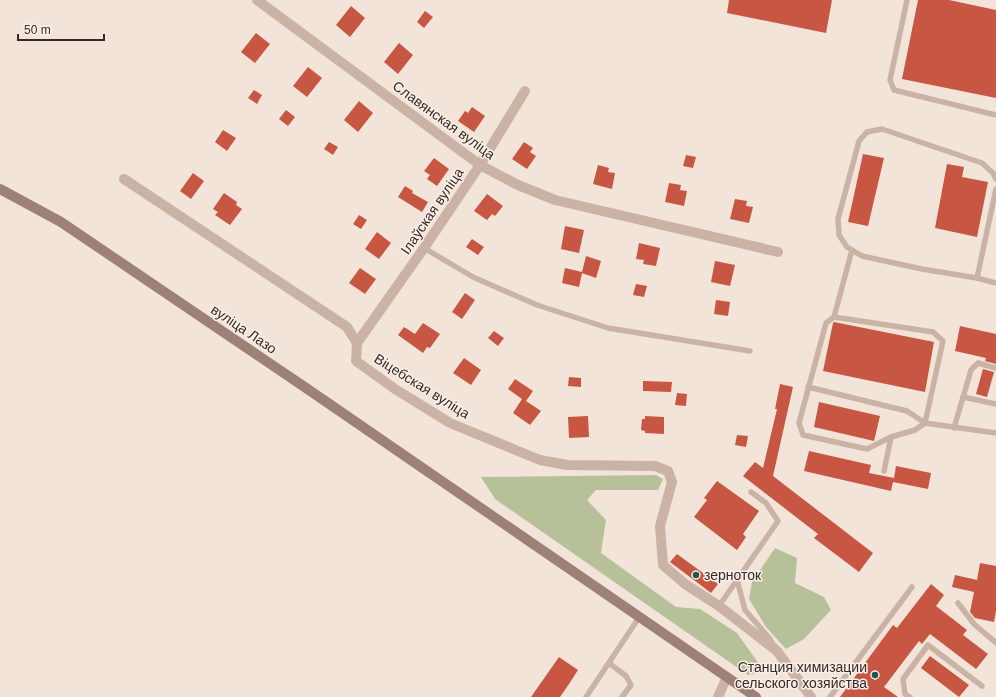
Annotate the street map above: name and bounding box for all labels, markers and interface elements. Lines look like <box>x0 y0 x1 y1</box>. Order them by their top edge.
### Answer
scale bar <box>18 16 104 42</box>
text: 50 m <box>24 23 51 37</box>
street label: Славянская вуліца <box>390 78 498 163</box>
street label: Ілаўская вуліца <box>397 165 467 257</box>
street label: вуліца Лазо <box>208 301 280 357</box>
street label: Віцебская вуліца <box>371 350 473 422</box>
place label: зерноток <box>704 567 762 583</box>
marker: зерноток <box>691 570 701 580</box>
place label: Станция химизации сельского хозяйства <box>735 659 867 691</box>
marker: Станция химизации сельского хозяйства <box>870 670 880 680</box>

